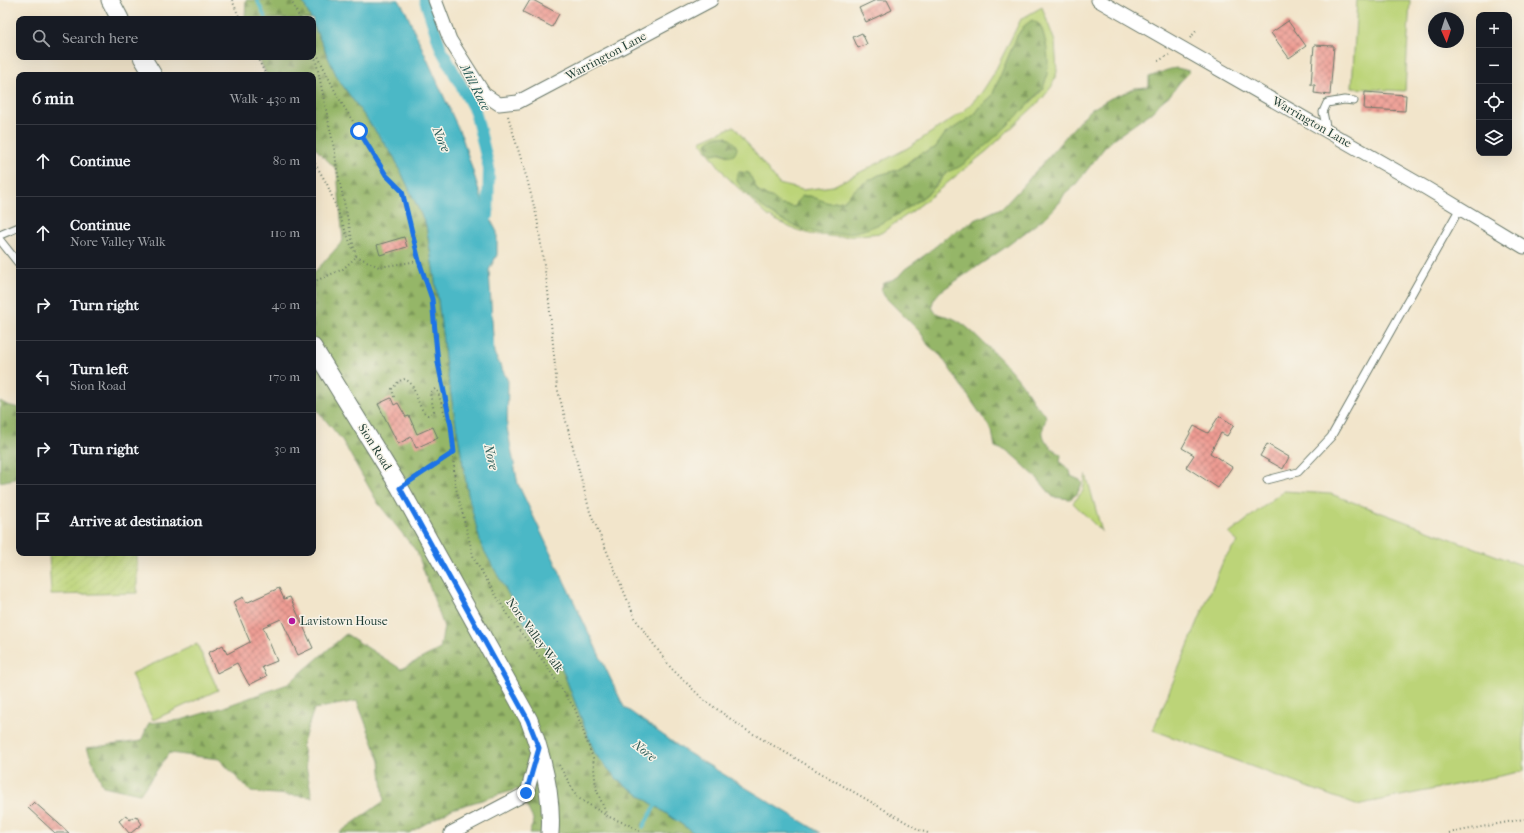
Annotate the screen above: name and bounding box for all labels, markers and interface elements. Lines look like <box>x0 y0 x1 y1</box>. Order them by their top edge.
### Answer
north arrow <box>1428 12 1464 48</box>
map controls <box>1476 12 1512 156</box>
button: + <box>1476 12 1512 48</box>
search box <box>16 16 316 60</box>
icon: search <box>30 27 52 49</box>
text: Search here <box>62 29 138 47</box>
street label: Warrington Lane <box>562 29 649 84</box>
button: − <box>1476 48 1512 84</box>
water label: Mill Race <box>457 60 494 114</box>
button: locate <box>1476 84 1512 120</box>
text: 6 min <box>32 88 74 108</box>
text: Walk · 430 m <box>230 91 300 106</box>
street label: Warrington Lane <box>1269 93 1354 150</box>
button: layers <box>1476 120 1512 156</box>
route start <box>350 122 368 140</box>
water label: Nore <box>429 123 454 155</box>
icon: ahead <box>32 150 54 172</box>
text: Continue <box>70 152 130 170</box>
text: 80 m <box>273 153 300 168</box>
text: Continue <box>70 216 130 234</box>
icon: ahead <box>32 222 54 244</box>
text: 110 m <box>270 225 300 240</box>
text: Nore Valley Walk <box>70 234 166 249</box>
icon: right <box>32 294 54 316</box>
text: Turn right <box>70 296 139 314</box>
text: 40 m <box>272 297 300 312</box>
text: Turn left <box>70 360 128 378</box>
icon: left <box>32 366 54 388</box>
text: 170 m <box>268 369 300 384</box>
text: Sion Road <box>70 378 126 393</box>
street label: Sion Road <box>355 421 395 473</box>
icon: right <box>32 438 54 460</box>
text: Turn right <box>70 440 139 458</box>
text: 30 m <box>274 441 300 456</box>
water label: Nore <box>481 442 502 472</box>
icon: arrive <box>32 510 54 532</box>
text: Arrive at destination <box>70 512 202 530</box>
street label: Nore Valley Walk <box>503 595 567 675</box>
place label: Lavistown House <box>300 614 388 628</box>
marker: Lavistown House <box>287 616 297 626</box>
water label: Nore <box>629 736 660 765</box>
route end <box>517 784 535 802</box>

